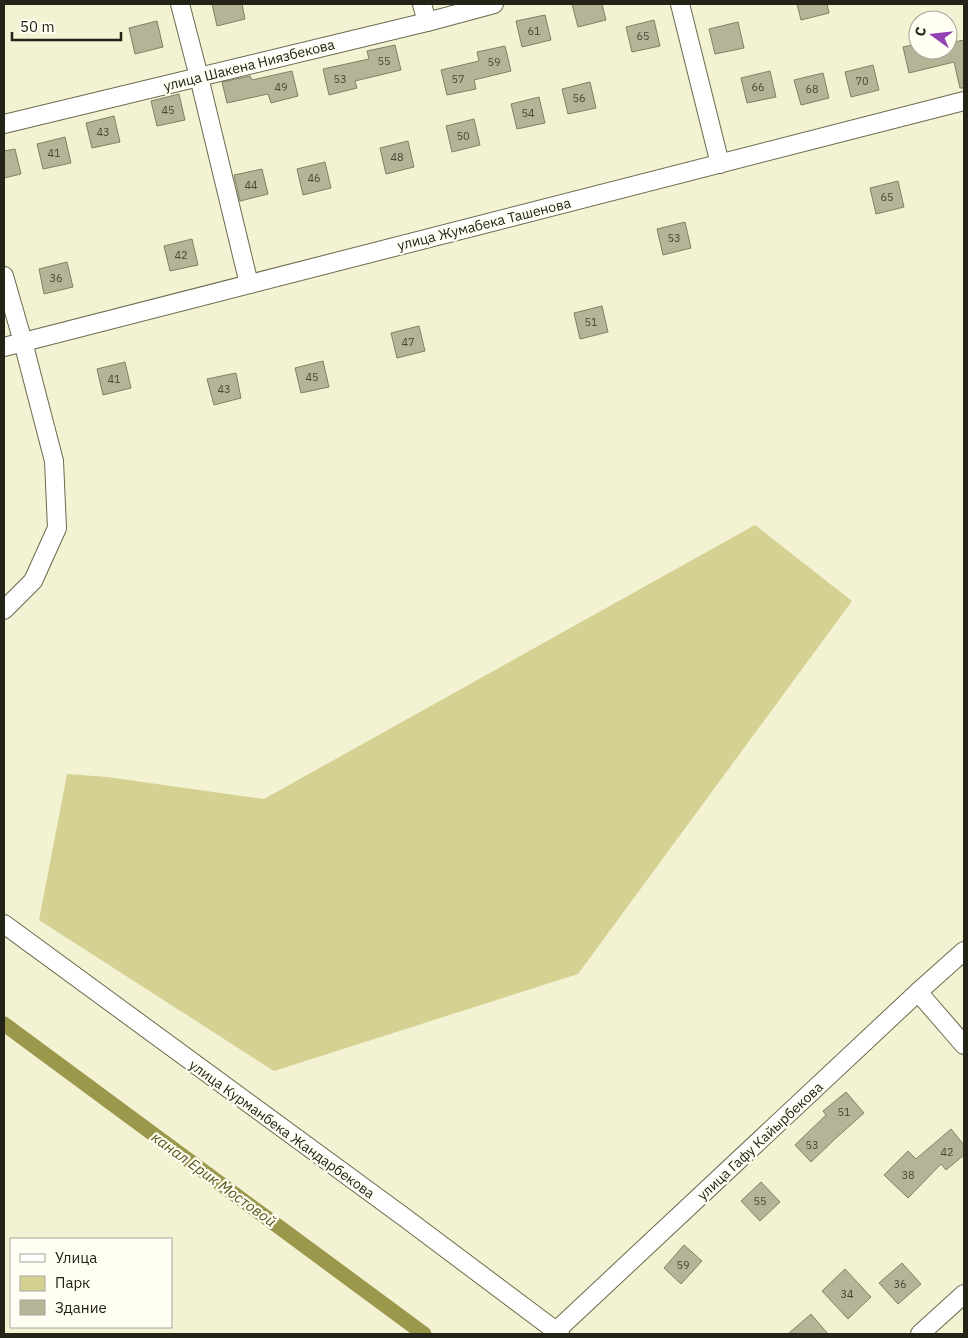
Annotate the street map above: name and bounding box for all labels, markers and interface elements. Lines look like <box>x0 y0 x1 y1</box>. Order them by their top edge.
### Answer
scale bar <box>12 10 121 42</box>
north arrow <box>908 10 958 60</box>
text: 50 m <box>20 17 55 36</box>
house number: 61 <box>527 24 541 38</box>
text: С <box>911 25 930 38</box>
house number: 65 <box>636 29 650 43</box>
street label: улица Шакена Ниязбекова <box>161 35 337 95</box>
house number: 55 <box>377 54 391 68</box>
house number: 59 <box>487 55 501 69</box>
house number: 53 <box>333 72 347 86</box>
house number: 57 <box>451 72 465 86</box>
house number: 70 <box>855 74 869 88</box>
house number: 49 <box>274 80 288 94</box>
house number: 66 <box>751 80 765 94</box>
house number: 68 <box>805 82 819 96</box>
house number: 56 <box>572 91 586 105</box>
house number: 45 <box>161 103 175 117</box>
house number: 54 <box>521 106 535 120</box>
house number: 43 <box>96 125 110 139</box>
house number: 50 <box>456 129 470 143</box>
house number: 41 <box>47 146 61 160</box>
house number: 48 <box>390 150 404 164</box>
house number: 46 <box>307 171 321 185</box>
house number: 44 <box>244 178 258 192</box>
house number: 65 <box>880 190 894 204</box>
street label: улица Жумабека Ташенова <box>395 194 573 254</box>
house number: 53 <box>667 231 681 245</box>
house number: 42 <box>174 248 188 262</box>
house number: 36 <box>49 271 63 285</box>
house number: 51 <box>584 315 598 329</box>
house number: 47 <box>401 335 415 349</box>
house number: 45 <box>305 370 319 384</box>
house number: 41 <box>107 372 121 386</box>
house number: 43 <box>217 382 231 396</box>
street label: улица Курманбека Жандарбекова <box>186 1056 379 1203</box>
street label: улица Гафу Кайырбекова <box>693 1078 827 1204</box>
house number: 51 <box>837 1105 851 1119</box>
water label: канал Ерик Мостовой <box>148 1127 280 1231</box>
house number: 53 <box>805 1138 819 1152</box>
house number: 42 <box>940 1145 954 1159</box>
house number: 38 <box>901 1168 915 1182</box>
house number: 55 <box>753 1194 767 1208</box>
legend <box>10 1238 172 1328</box>
text: Улица <box>55 1248 97 1267</box>
house number: 59 <box>676 1258 690 1272</box>
text: Парк <box>55 1273 90 1292</box>
house number: 36 <box>893 1277 907 1291</box>
house number: 34 <box>840 1287 854 1301</box>
text: Здание <box>55 1298 107 1317</box>

